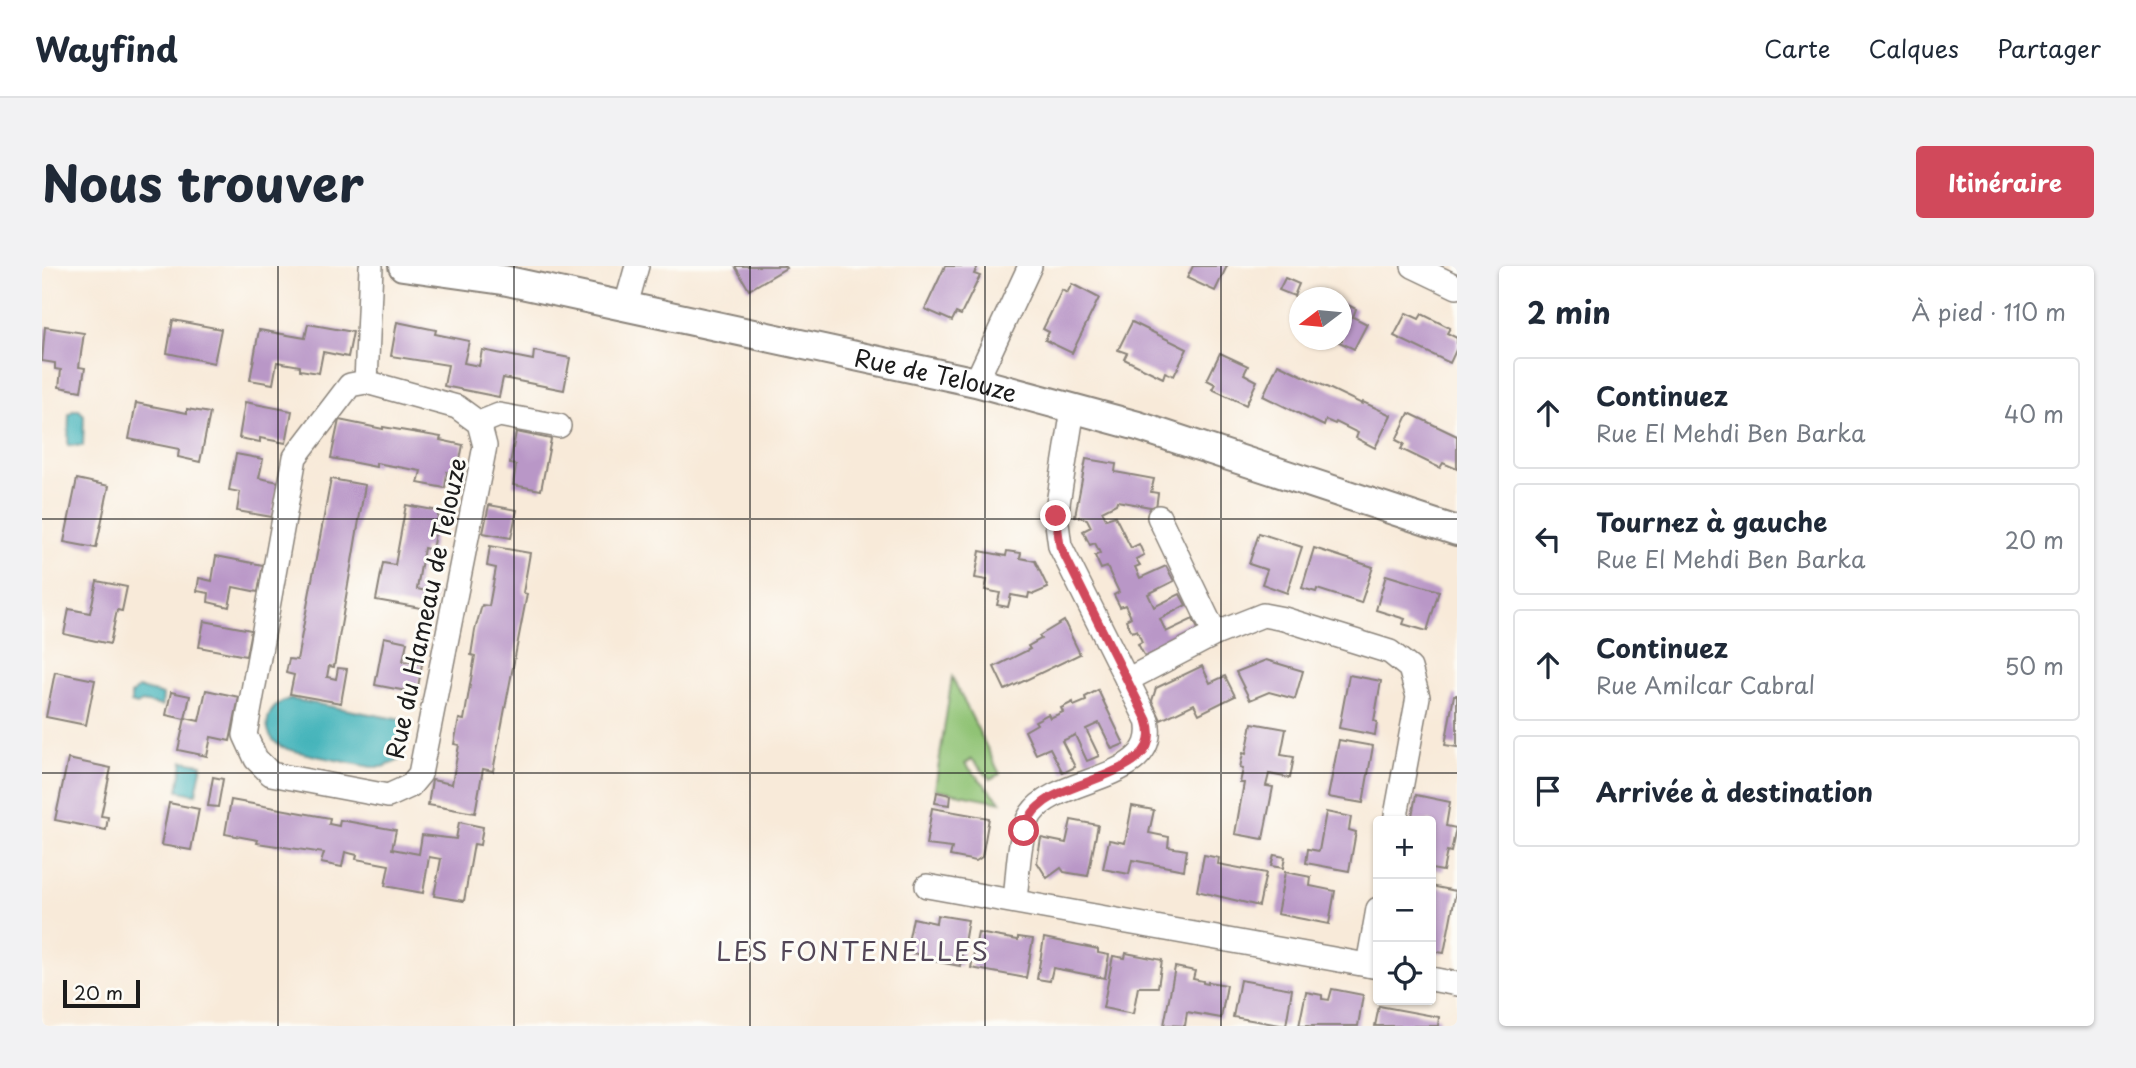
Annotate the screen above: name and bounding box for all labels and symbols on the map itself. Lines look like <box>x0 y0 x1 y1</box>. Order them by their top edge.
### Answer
north arrow <box>1289 287 1352 350</box>
street label: Rue de Telouze <box>851 338 1021 410</box>
street label: Rue du Hameau de Telouze <box>375 454 475 762</box>
route end <box>1040 500 1071 531</box>
route start <box>1008 815 1039 846</box>
district label: LES FONTENELLES <box>716 931 990 970</box>
scale bar <box>63 977 140 1009</box>

